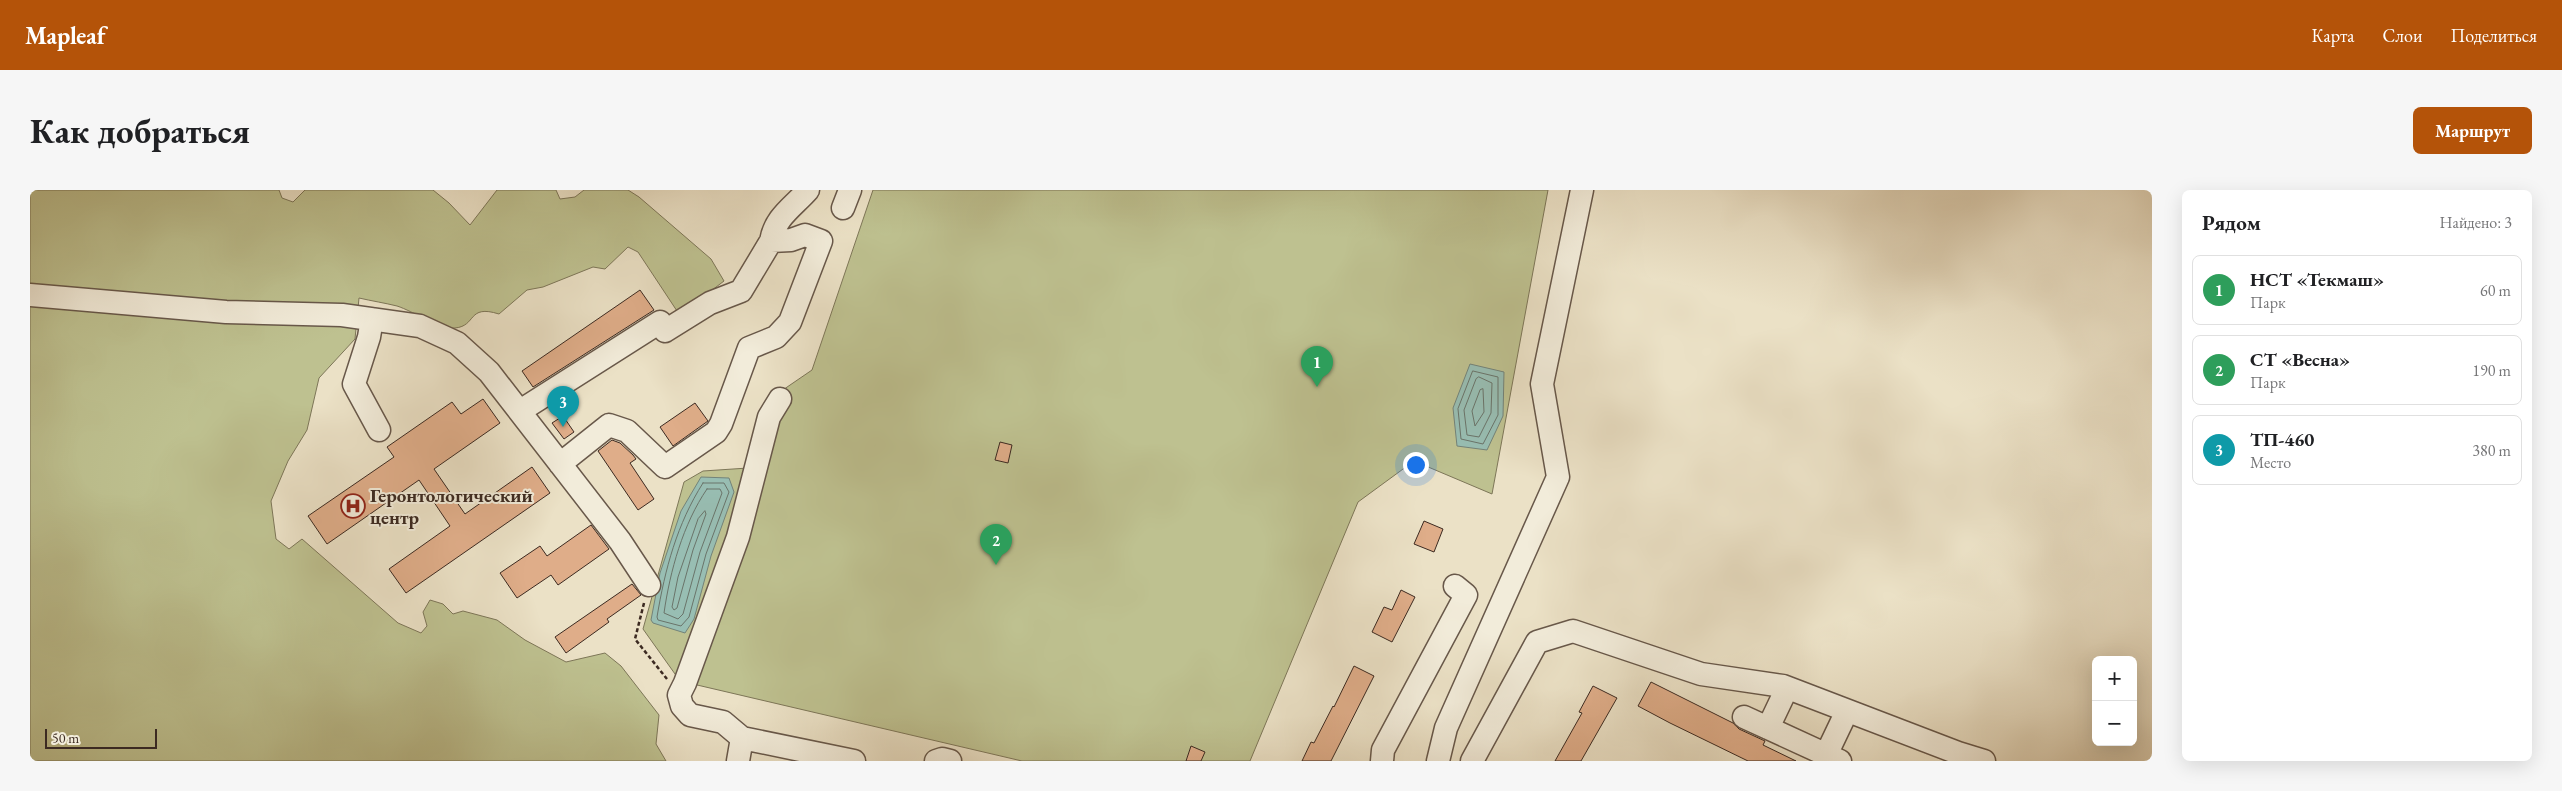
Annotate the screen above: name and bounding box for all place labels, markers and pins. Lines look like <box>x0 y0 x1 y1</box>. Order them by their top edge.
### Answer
pin: 1 <box>1301 346 1333 387</box>
pin: 3 <box>547 386 579 427</box>
place label: Геронтологический центр <box>370 483 533 530</box>
hospital icon: Геронтологический центр <box>340 493 366 519</box>
pin: 2 <box>980 524 1012 565</box>

